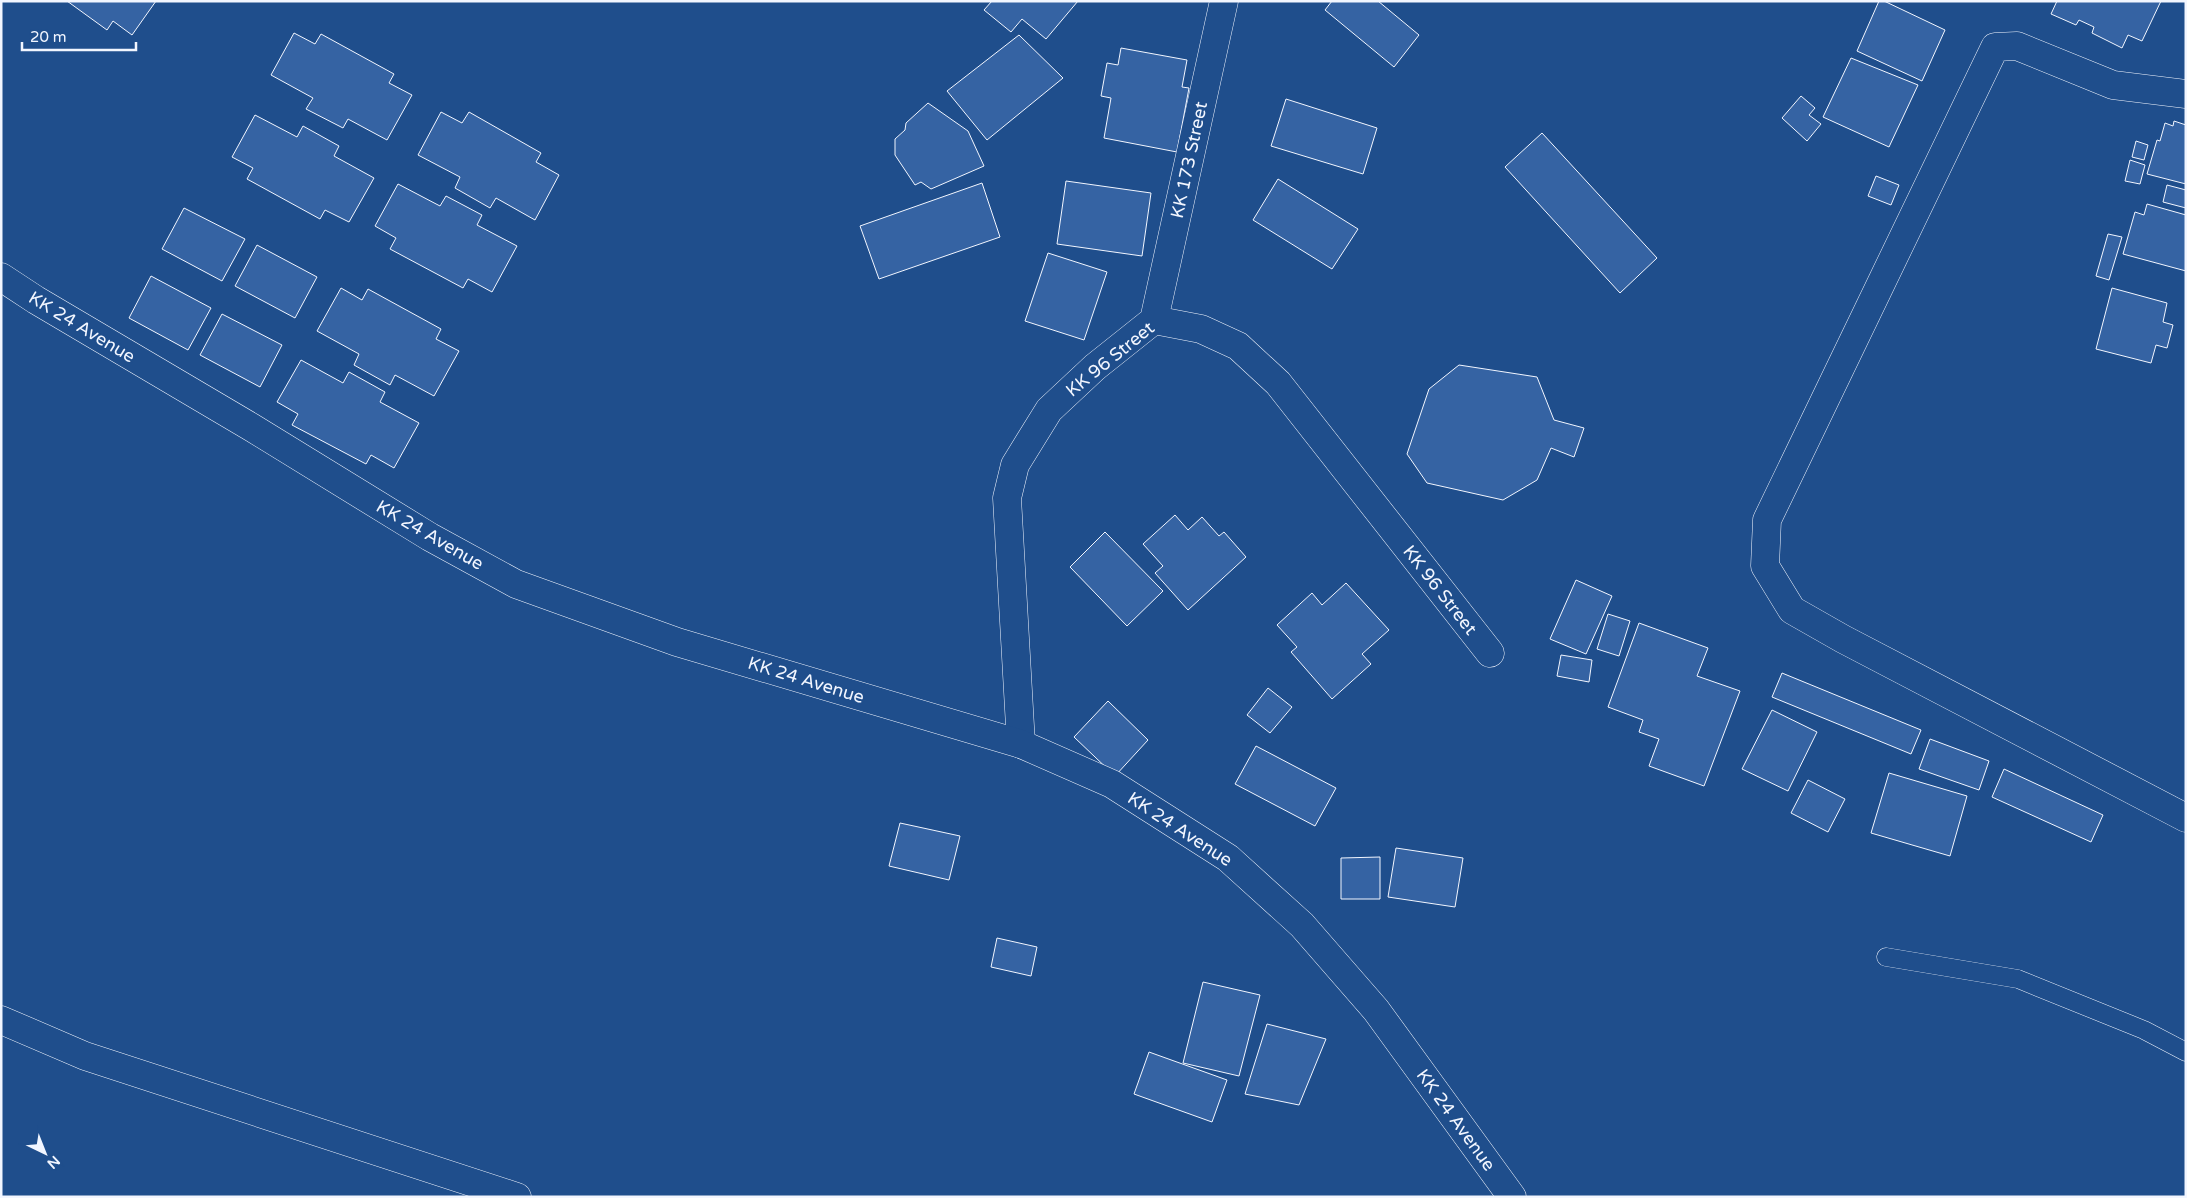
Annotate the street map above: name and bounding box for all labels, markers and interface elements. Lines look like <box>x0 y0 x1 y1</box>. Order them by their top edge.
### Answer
scale bar <box>22 20 136 52</box>
text: 20 m <box>30 28 67 46</box>
street label: KK 173 Street <box>1166 99 1212 220</box>
street label: KK 24 Avenue <box>25 287 139 367</box>
street label: KK 96 Street <box>1061 317 1159 401</box>
street label: KK 24 Avenue <box>372 495 488 575</box>
street label: KK 96 Street <box>1398 541 1482 639</box>
street label: KK 24 Avenue <box>745 652 867 708</box>
street label: KK 24 Avenue <box>1123 787 1237 871</box>
street label: KK 24 Avenue <box>1412 1065 1500 1175</box>
north arrow <box>20 1128 70 1178</box>
text: N <box>44 1152 63 1172</box>

